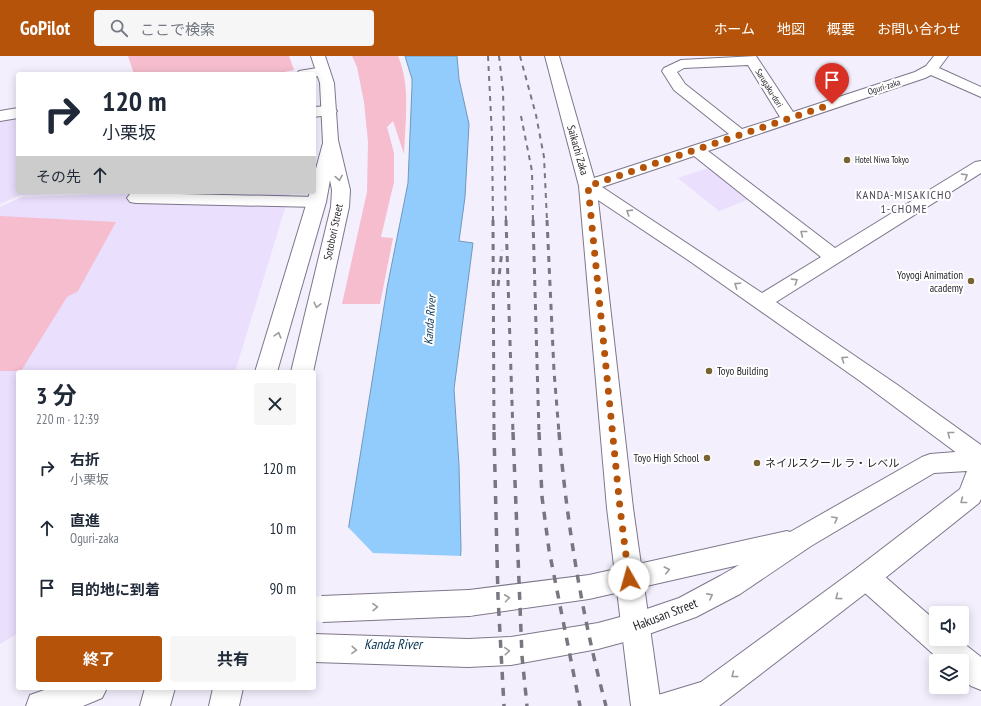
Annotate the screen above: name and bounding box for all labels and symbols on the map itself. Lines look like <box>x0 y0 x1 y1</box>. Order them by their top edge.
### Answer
pin <box>815 63 849 104</box>
street label: Sarugaku-dori <box>753 66 786 109</box>
street label: Oguri-zaka <box>866 76 902 97</box>
street label: Saikachi Zaka <box>564 123 592 177</box>
place label: Hotel Niwa Tokyo <box>855 154 909 165</box>
marker: Hotel Niwa Tokyo <box>842 155 852 165</box>
one-way arrow <box>961 173 968 181</box>
one-way arrow <box>335 175 343 181</box>
district label: KANDA-MISAKICHO 1-CHOME <box>856 187 952 216</box>
street label: Sotobori Street <box>320 203 346 261</box>
one-way arrow <box>627 210 634 217</box>
one-way arrow <box>800 231 807 238</box>
place label: Yoyogi Animation academy <box>897 268 964 295</box>
marker: Yoyogi Animation academy <box>966 276 976 286</box>
one-way arrow <box>791 279 798 286</box>
one-way arrow <box>734 282 741 290</box>
water label: Kanda River <box>420 293 439 345</box>
one-way arrow <box>314 302 322 308</box>
one-way arrow <box>273 331 282 338</box>
one-way arrow <box>841 356 848 364</box>
place label: Toyo Building <box>717 364 769 378</box>
marker: Toyo Building <box>704 366 714 376</box>
one-way arrow <box>948 432 955 439</box>
place label: Toyo High School <box>634 451 699 465</box>
marker: Toyo High School <box>702 453 712 463</box>
place label: ネイルスクール ラ・レベル <box>765 456 899 470</box>
marker: ネイルスクール ラ・レベル <box>752 458 762 468</box>
one-way arrow <box>961 496 968 503</box>
one-way arrow <box>831 516 838 523</box>
position arrow <box>608 558 650 600</box>
one-way arrow <box>663 567 670 575</box>
one-way arrow <box>706 593 714 601</box>
one-way arrow <box>836 593 843 600</box>
one-way arrow <box>504 594 510 603</box>
street label: Hakusan Street <box>630 594 700 635</box>
one-way arrow <box>372 602 378 611</box>
water label: Kanda River <box>364 635 424 653</box>
one-way arrow <box>351 645 357 654</box>
one-way arrow <box>504 646 510 655</box>
one-way arrow <box>731 670 738 678</box>

